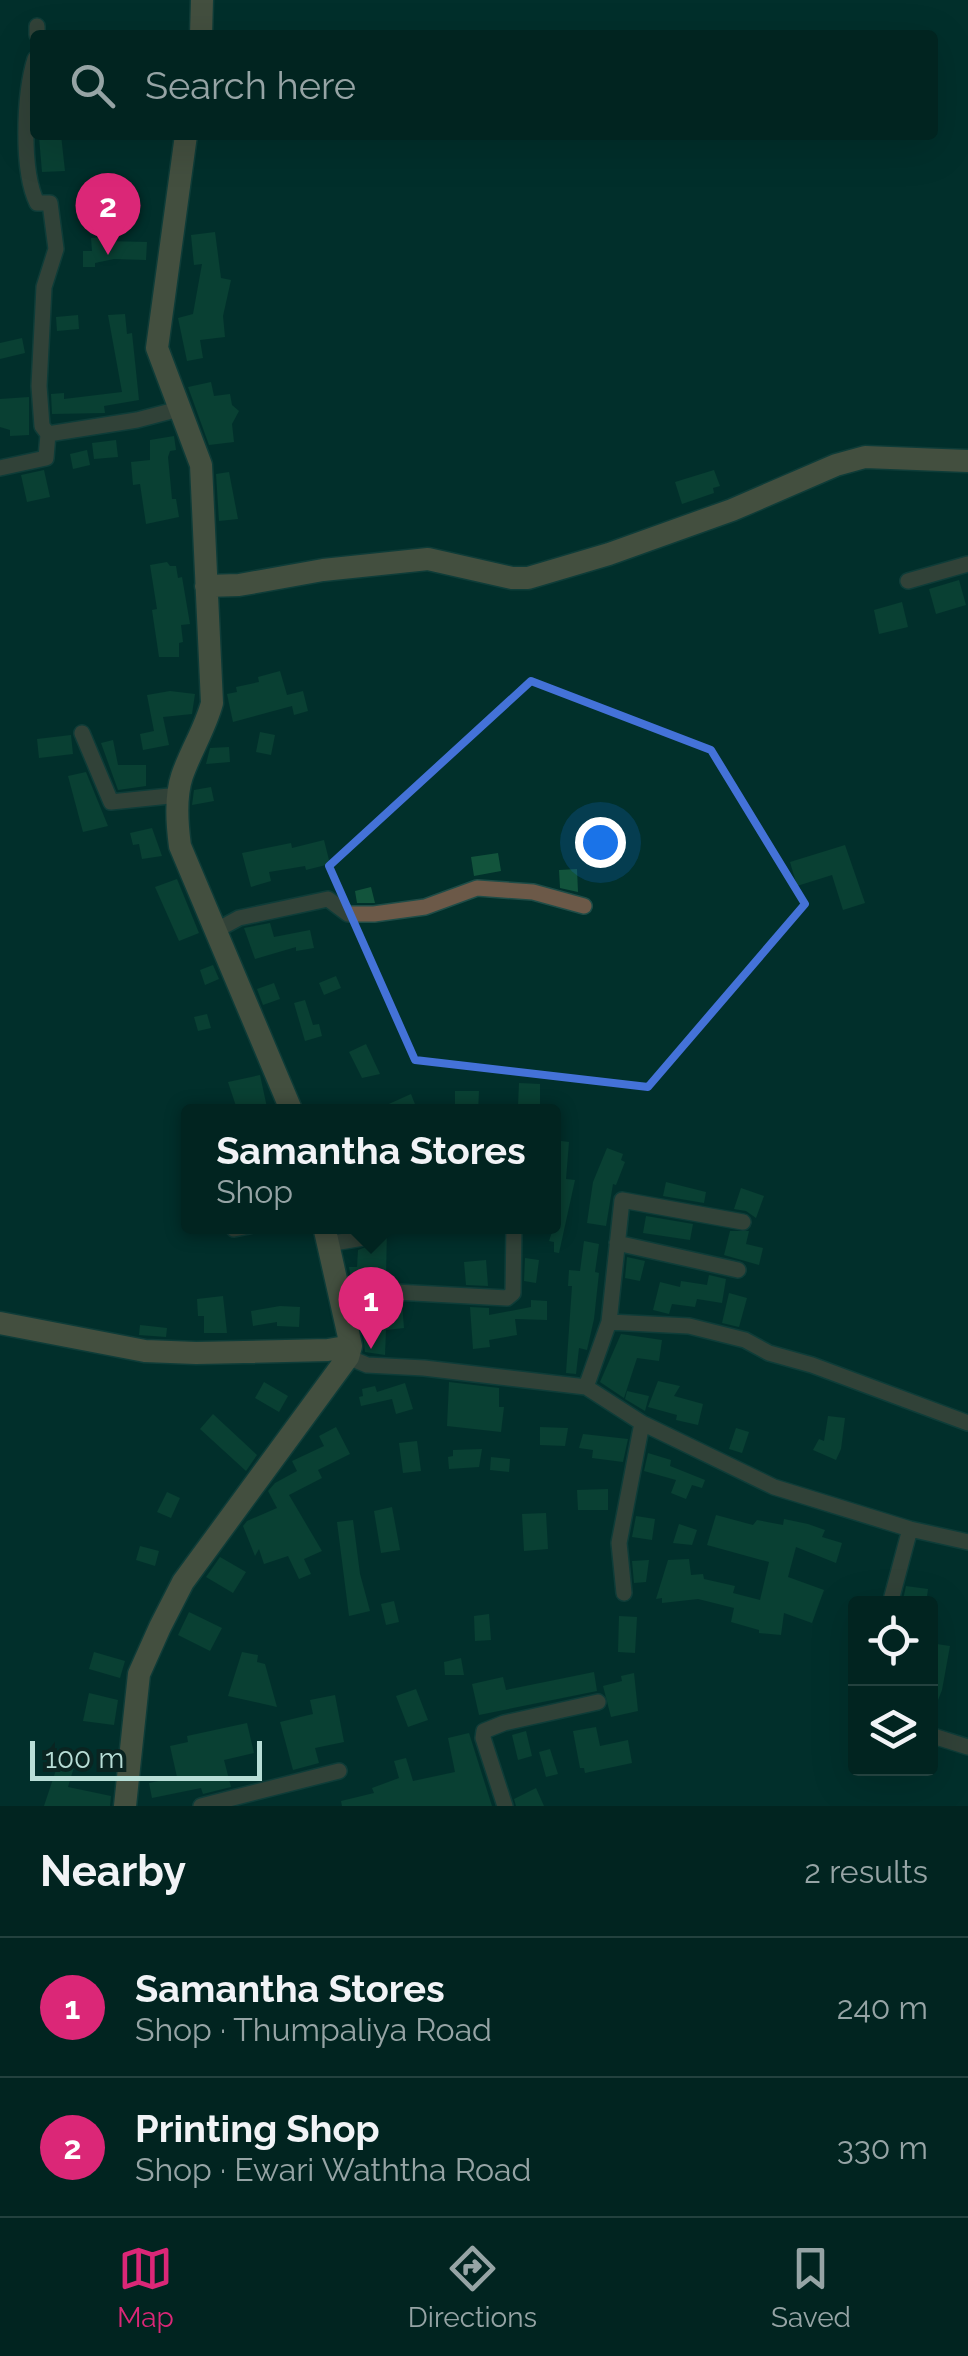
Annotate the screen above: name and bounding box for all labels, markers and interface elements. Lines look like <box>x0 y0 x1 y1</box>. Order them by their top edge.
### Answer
search box <box>30 30 938 140</box>
icon: search <box>65 58 120 113</box>
text: Search here <box>145 63 356 108</box>
pin: 2 <box>76 172 140 255</box>
your location <box>575 817 626 868</box>
popup <box>181 1104 561 1234</box>
text: Samantha Stores <box>216 1128 526 1173</box>
text: Shop <box>216 1173 293 1210</box>
pin: 1 <box>338 1266 404 1349</box>
map controls <box>848 1596 938 1776</box>
button: locate <box>848 1596 938 1686</box>
button: layers <box>848 1686 938 1776</box>
scale bar <box>30 1736 262 1780</box>
text: 100 m <box>45 1742 124 1775</box>
text: Nearby <box>40 1847 186 1896</box>
text: 2 results <box>804 1853 928 1890</box>
text: Samantha Stores <box>135 1966 445 2011</box>
text: 1 <box>65 1989 80 2026</box>
text: 240 m <box>837 1989 928 2026</box>
text: Shop · Thumpaliya Road <box>135 2011 492 2048</box>
text: Printing Shop <box>135 2106 380 2151</box>
text: 2 <box>63 2129 82 2166</box>
text: 330 m <box>837 2129 928 2166</box>
text: Shop · Ewari Waththa Road <box>135 2151 531 2188</box>
tab: Map <box>117 2241 174 2334</box>
tab: Directions <box>408 2241 537 2334</box>
tab: Saved <box>771 2241 851 2334</box>

